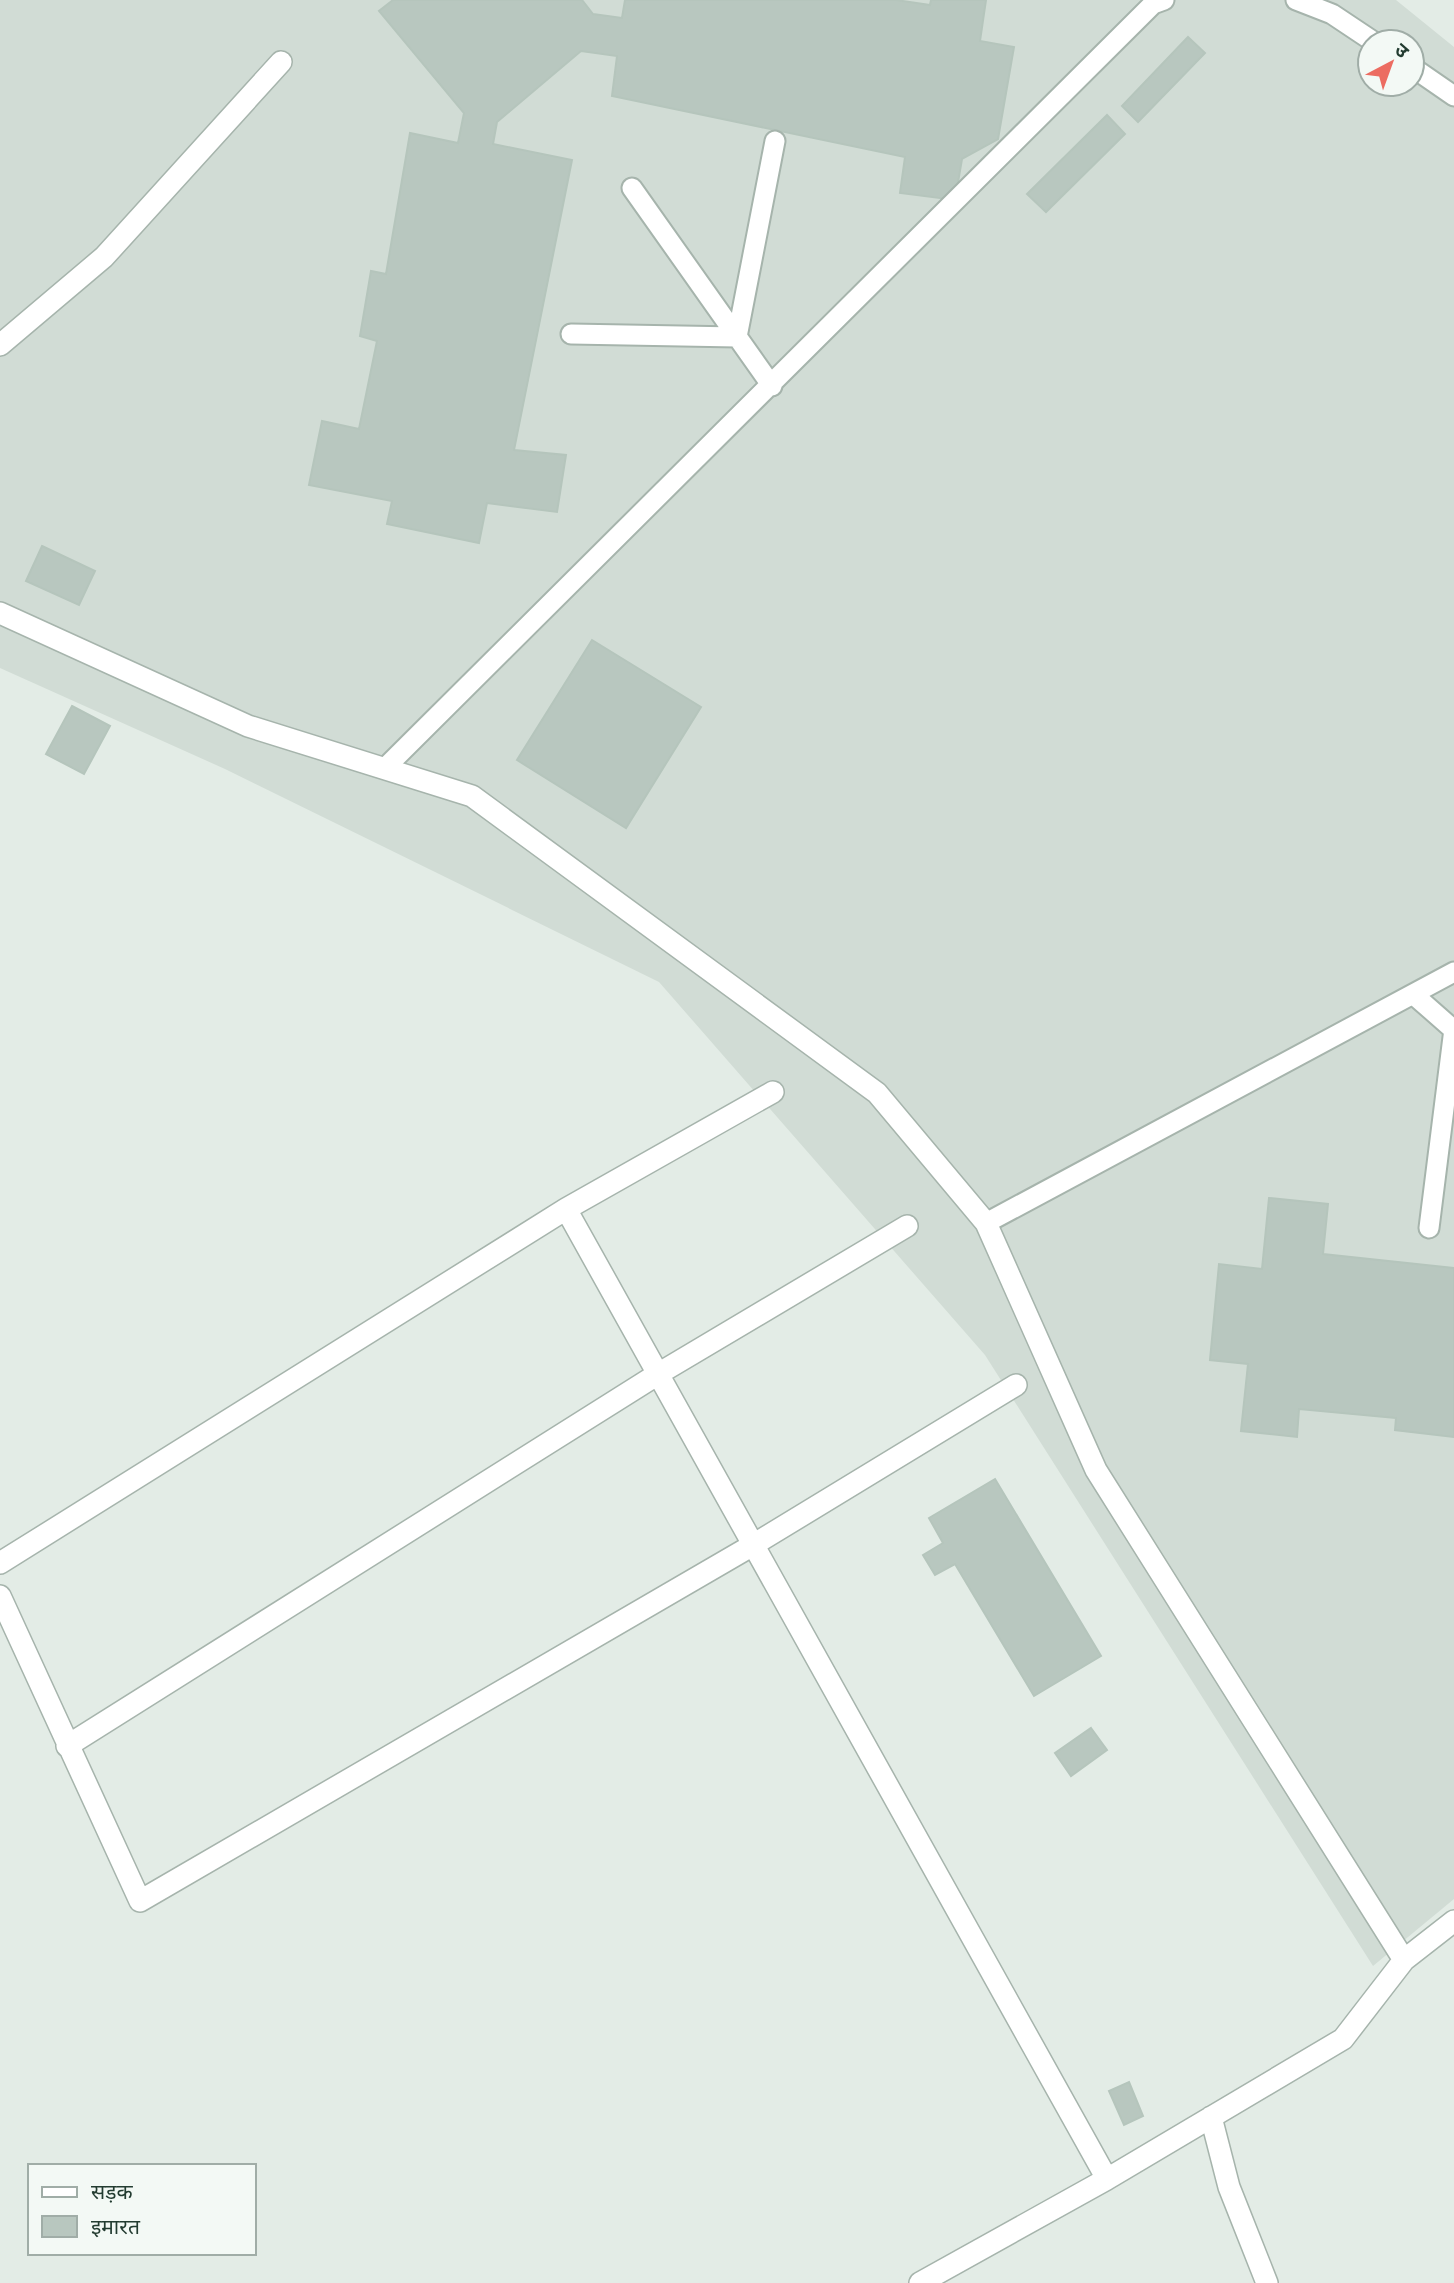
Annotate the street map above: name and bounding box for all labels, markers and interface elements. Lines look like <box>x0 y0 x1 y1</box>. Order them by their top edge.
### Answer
north arrow <box>1356 28 1426 98</box>
text: उ <box>1391 38 1414 63</box>
legend <box>28 2164 256 2255</box>
text: सड़क <box>91 2179 133 2203</box>
text: इमारत <box>91 2214 141 2238</box>

